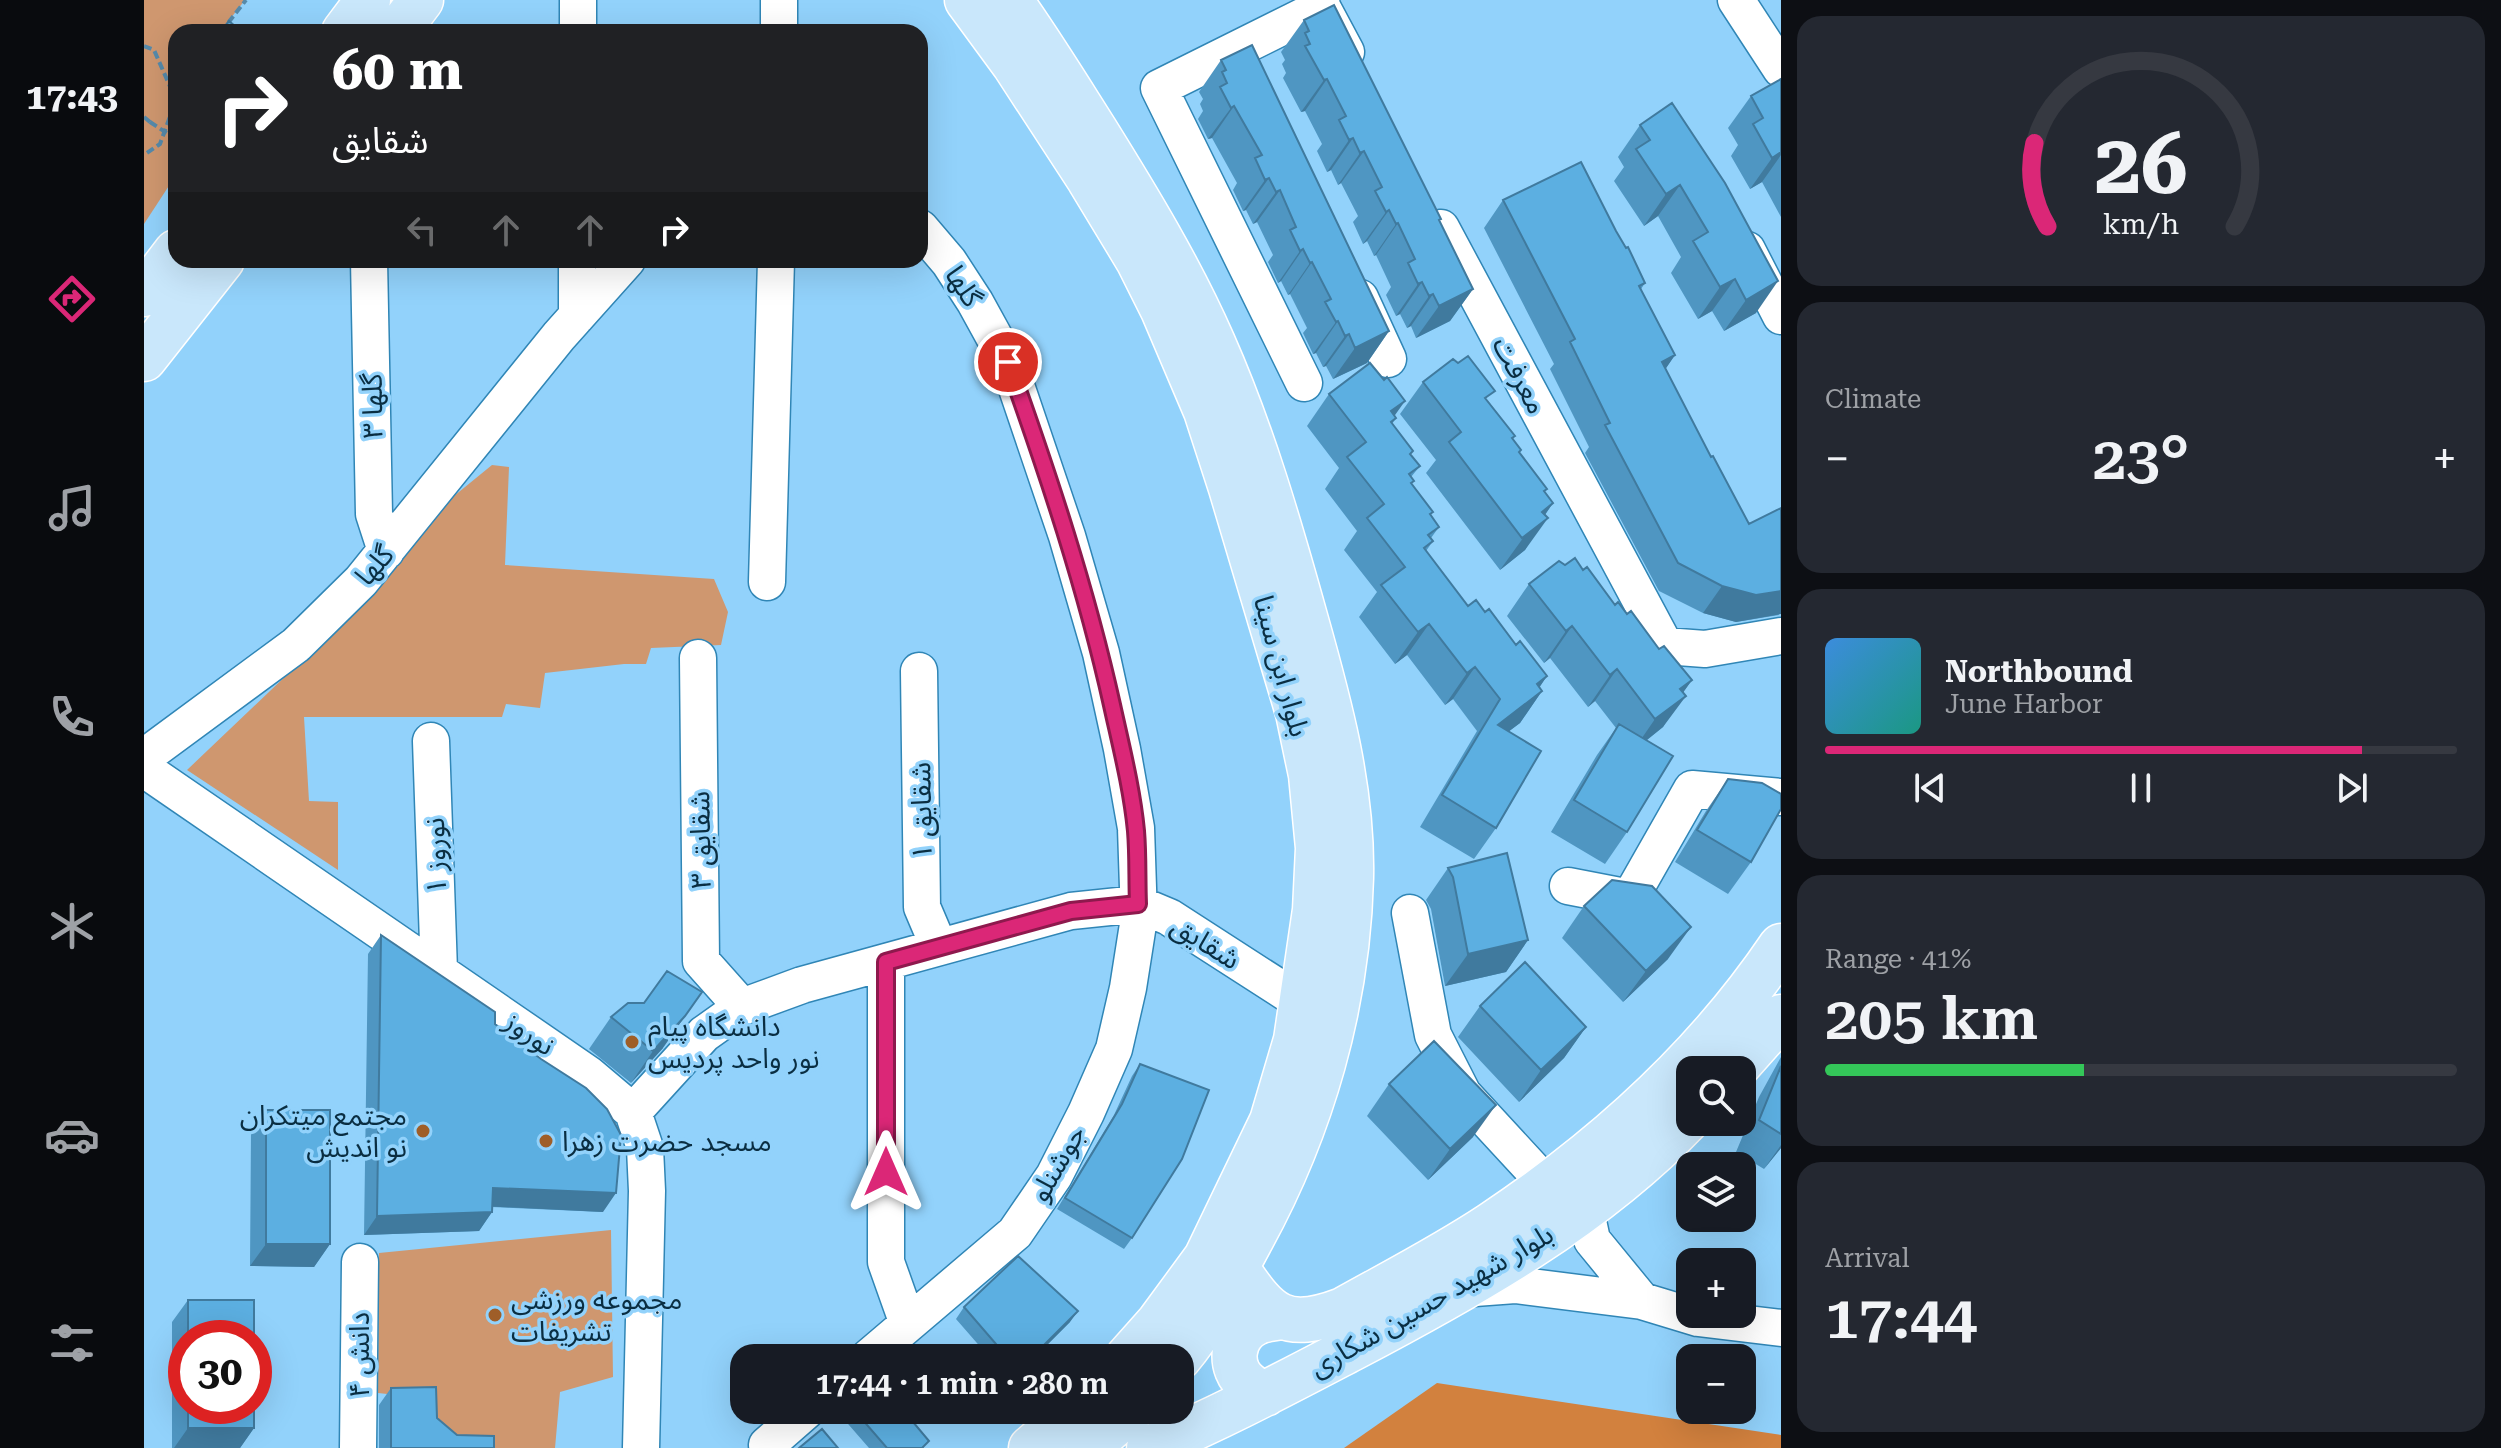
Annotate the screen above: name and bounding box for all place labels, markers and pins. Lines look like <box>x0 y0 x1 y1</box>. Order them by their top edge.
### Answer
pin <box>974 328 1042 396</box>
place label: دانشگاه پیام نور واحد پردیس <box>648 1010 820 1076</box>
marker: دانشگاه پیام نور واحد پردیس <box>623 1033 641 1051</box>
place label: مجتمع میتکران نو اندیش <box>240 1099 407 1164</box>
marker: مجتمع میتکران نو اندیش <box>414 1122 432 1140</box>
place label: مسجد حضرت زهرا <box>562 1125 772 1158</box>
marker: مسجد حضرت زهرا <box>537 1132 555 1150</box>
place label: مجموعه ورزشی تشریفات <box>511 1283 683 1348</box>
marker: مجموعه ورزشی تشریفات <box>486 1306 504 1324</box>

